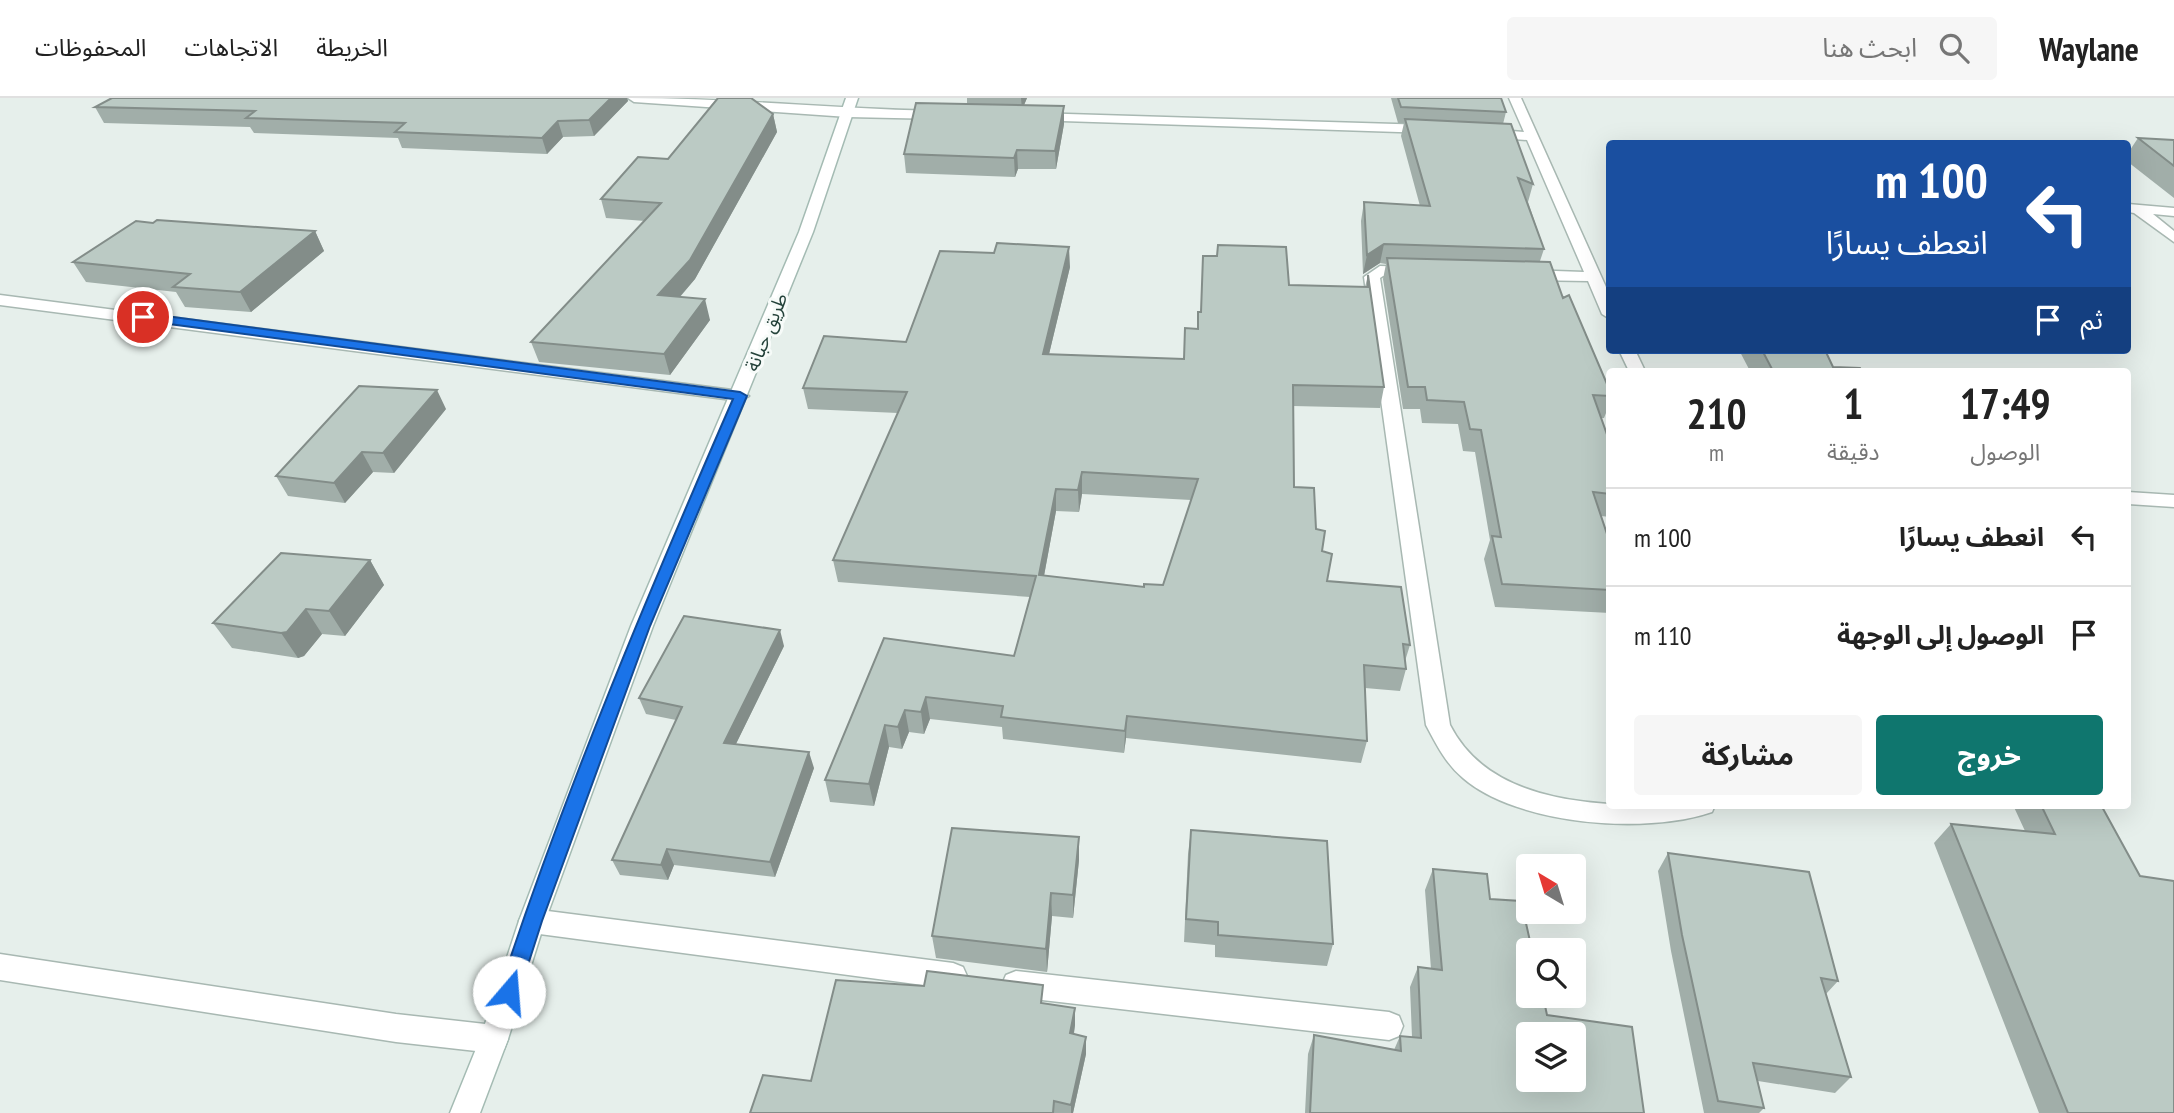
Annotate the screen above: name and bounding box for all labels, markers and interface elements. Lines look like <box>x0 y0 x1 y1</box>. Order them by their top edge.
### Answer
search box <box>1507 17 1997 80</box>
text: Waylane <box>2039 27 2139 70</box>
icon: search <box>1935 29 1973 67</box>
text: ابحث هنا <box>1822 31 1917 64</box>
text: المحفوظات <box>35 32 146 63</box>
text: الاتجاهات <box>184 32 278 63</box>
text: الخريطة <box>316 32 388 63</box>
text: 100 m <box>1875 148 1988 212</box>
icon: left <box>2012 168 2103 259</box>
text: انعطف يسارًا <box>1826 221 1988 263</box>
pin <box>113 287 173 347</box>
street label: طريق حبانة <box>739 289 793 375</box>
icon: arrive <box>124 298 162 336</box>
icon: arrive <box>2029 301 2067 339</box>
text: ثم <box>2081 303 2103 336</box>
text: 1 <box>1843 376 1863 431</box>
text: 17:49 <box>1960 376 2051 431</box>
text: 210 <box>1686 386 1747 441</box>
text: دقيقة <box>1827 437 1879 466</box>
text: الوصول <box>1970 437 2040 466</box>
text: m <box>1709 438 1724 467</box>
icon: left <box>2065 518 2103 556</box>
text: انعطف يسارًا <box>1899 520 2044 553</box>
text: 100 m <box>1634 521 1692 554</box>
icon: arrive <box>2065 616 2103 654</box>
text: الوصول إلى الوجهة <box>1837 618 2044 651</box>
text: 110 m <box>1634 619 1692 652</box>
button: مشاركة <box>1634 715 1862 795</box>
button: خروج <box>1876 715 2103 795</box>
north arrow <box>1516 854 1586 924</box>
map controls <box>1516 854 1586 1092</box>
button: search <box>1516 938 1586 1008</box>
position arrow <box>472 955 546 1029</box>
button: layers <box>1516 1022 1586 1092</box>

